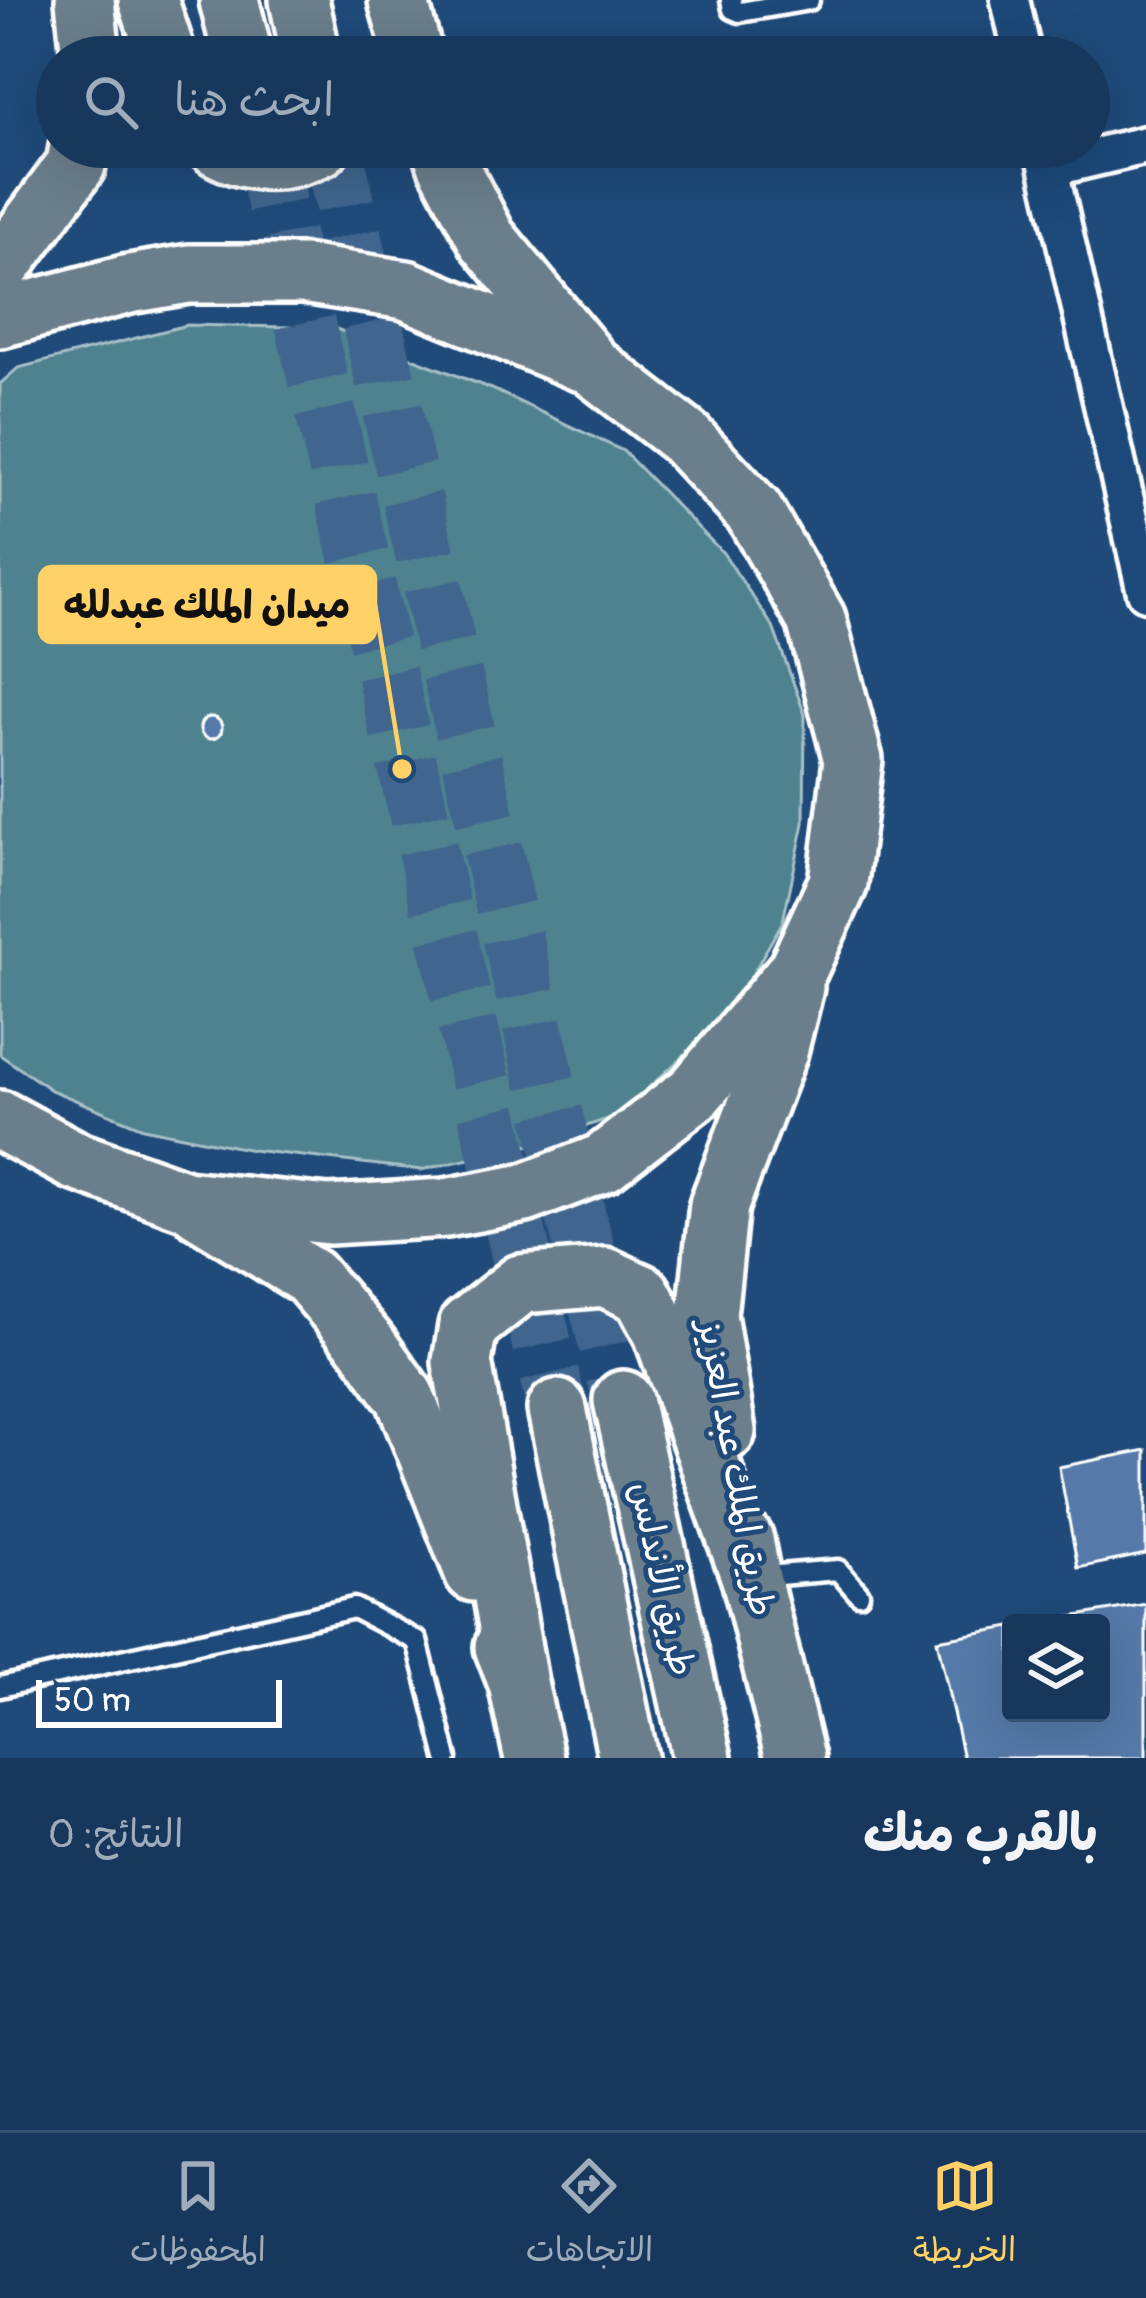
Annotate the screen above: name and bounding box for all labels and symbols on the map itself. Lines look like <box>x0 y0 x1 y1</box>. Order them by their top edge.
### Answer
callout: ميدان الملك عبدلله <box>40 567 375 642</box>
text: ميدان الملك عبدلله <box>64 581 350 630</box>
street label: طريق الملك عبد العزيز <box>687 1313 784 1620</box>
street label: طريق الأندلس <box>619 1477 706 1680</box>
scale bar <box>36 1674 282 1727</box>

